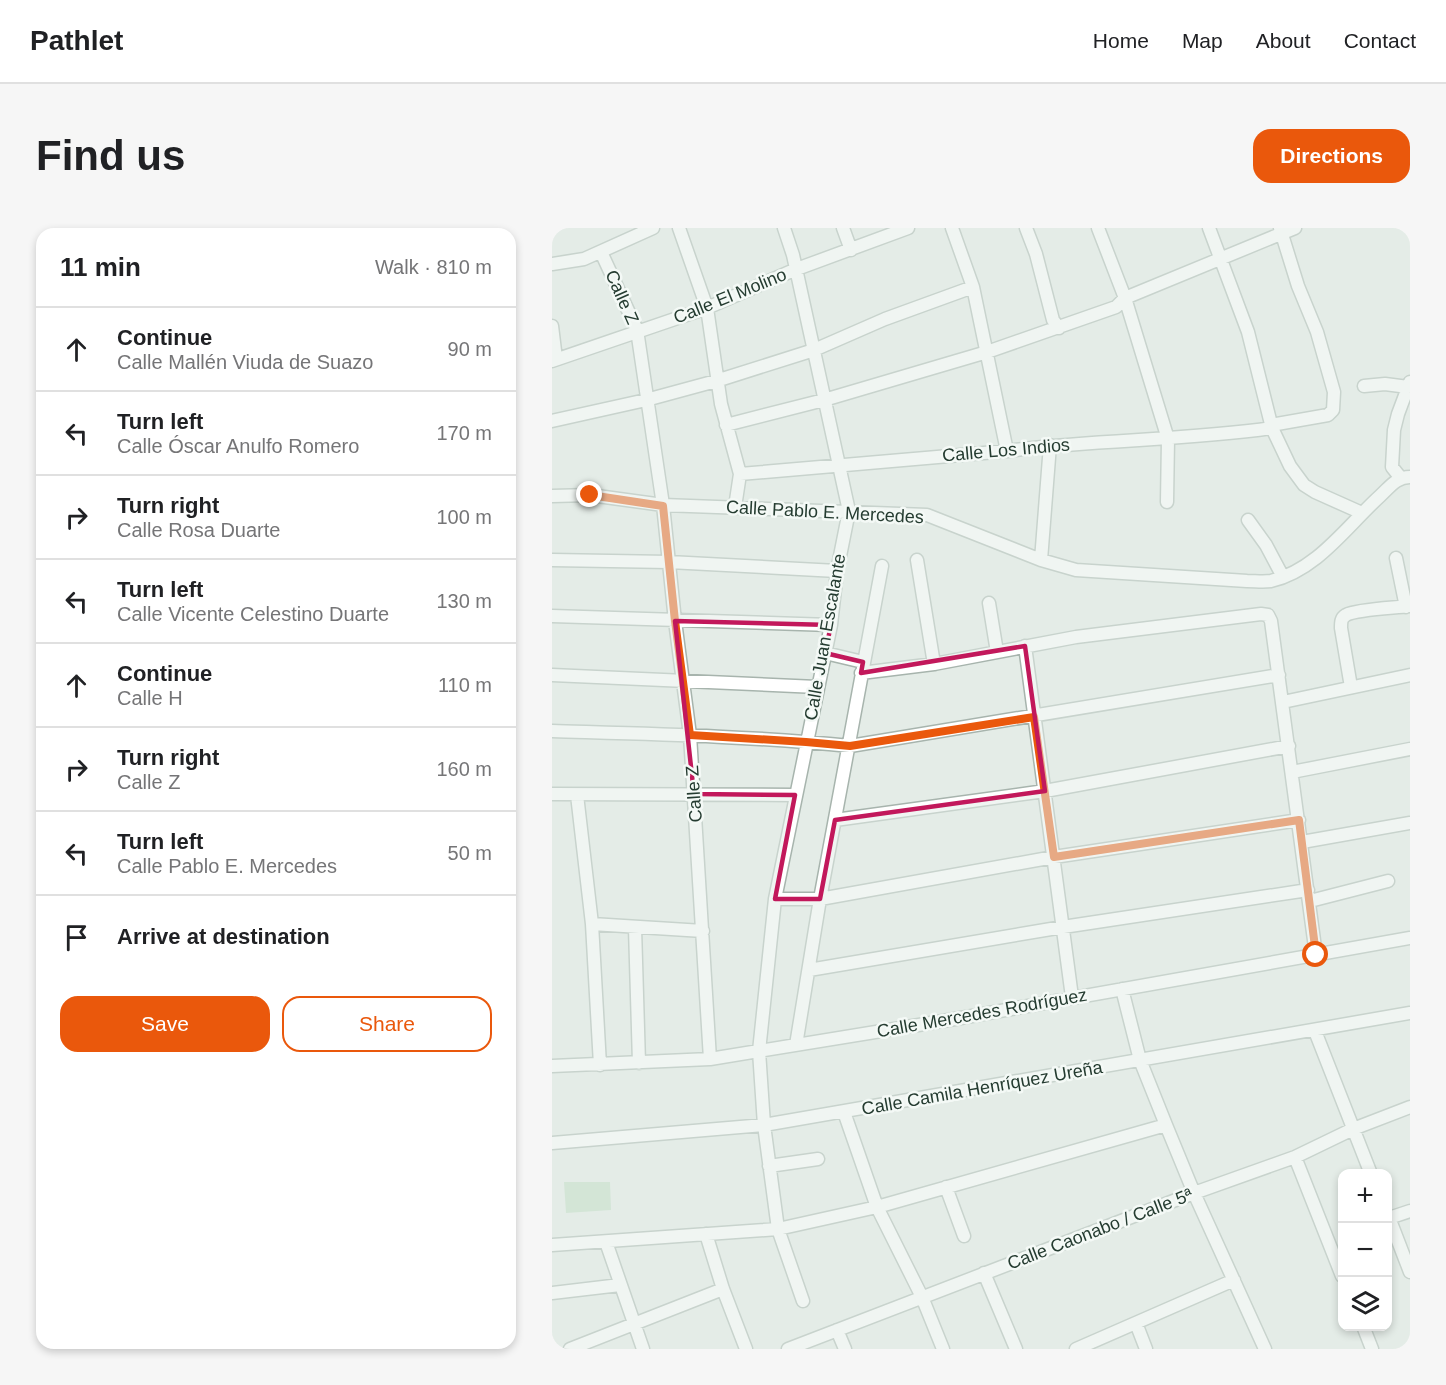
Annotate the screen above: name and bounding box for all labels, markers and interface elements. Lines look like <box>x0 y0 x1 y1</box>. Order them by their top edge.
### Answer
text: Pathlet <box>30 25 123 56</box>
text: Home <box>1093 29 1149 52</box>
text: Map <box>1182 29 1223 52</box>
text: About <box>1256 29 1311 52</box>
text: Contact <box>1344 29 1416 52</box>
button: Directions <box>1253 129 1410 183</box>
text: Find us <box>36 132 185 179</box>
text: 11 min <box>60 252 141 282</box>
text: Walk · 810 m <box>375 256 492 278</box>
street label: Calle El Molino <box>671 264 789 328</box>
street label: Calle Z <box>601 267 643 327</box>
text: Continue <box>117 325 212 350</box>
icon: ahead <box>60 333 93 366</box>
text: 90 m <box>448 338 492 360</box>
text: Calle Mallén Viuda de Suazo <box>117 351 373 373</box>
text: Turn left <box>117 409 203 434</box>
icon: left <box>60 417 93 450</box>
text: 170 m <box>436 422 492 444</box>
street label: Calle Los Indios <box>941 434 1071 466</box>
text: Calle Óscar Anulfo Romero <box>117 435 359 457</box>
route end <box>576 481 602 507</box>
text: Turn right <box>117 493 219 518</box>
street label: Calle Pablo E. Mercedes <box>726 497 924 527</box>
icon: right <box>60 501 93 534</box>
text: 100 m <box>436 506 492 528</box>
text: Calle Rosa Duarte <box>117 519 280 541</box>
street label: Calle Juan Escalante <box>800 552 850 722</box>
text: Turn left <box>117 577 203 602</box>
icon: left <box>60 585 93 618</box>
text: 130 m <box>436 590 492 612</box>
text: Calle Vicente Celestino Duarte <box>117 603 389 625</box>
text: Continue <box>117 661 212 686</box>
icon: ahead <box>60 669 93 702</box>
text: 110 m <box>438 674 492 696</box>
text: Calle H <box>117 687 183 709</box>
text: Turn right <box>117 745 219 770</box>
icon: right <box>60 753 93 786</box>
text: 160 m <box>436 758 492 780</box>
street label: Calle Z <box>682 765 706 823</box>
text: Calle Z <box>117 771 180 793</box>
text: Turn left <box>117 829 203 854</box>
icon: left <box>60 837 93 870</box>
text: 50 m <box>448 842 492 864</box>
text: Calle Pablo E. Mercedes <box>117 855 337 877</box>
icon: arrive <box>60 921 93 954</box>
text: Arrive at destination <box>117 924 330 949</box>
route start <box>1302 941 1328 967</box>
street label: Calle Mercedes Rodríguez <box>875 985 1089 1041</box>
button: Save <box>60 996 270 1052</box>
button: Share <box>282 996 492 1052</box>
street label: Calle Camila Henríquez Ureña <box>860 1057 1105 1119</box>
map controls <box>1338 1169 1392 1331</box>
button: + <box>1338 1169 1392 1223</box>
street label: Calle Caonabo / Calle 5ª <box>1005 1184 1196 1274</box>
button: − <box>1338 1223 1392 1277</box>
button: layers <box>1338 1277 1392 1331</box>

